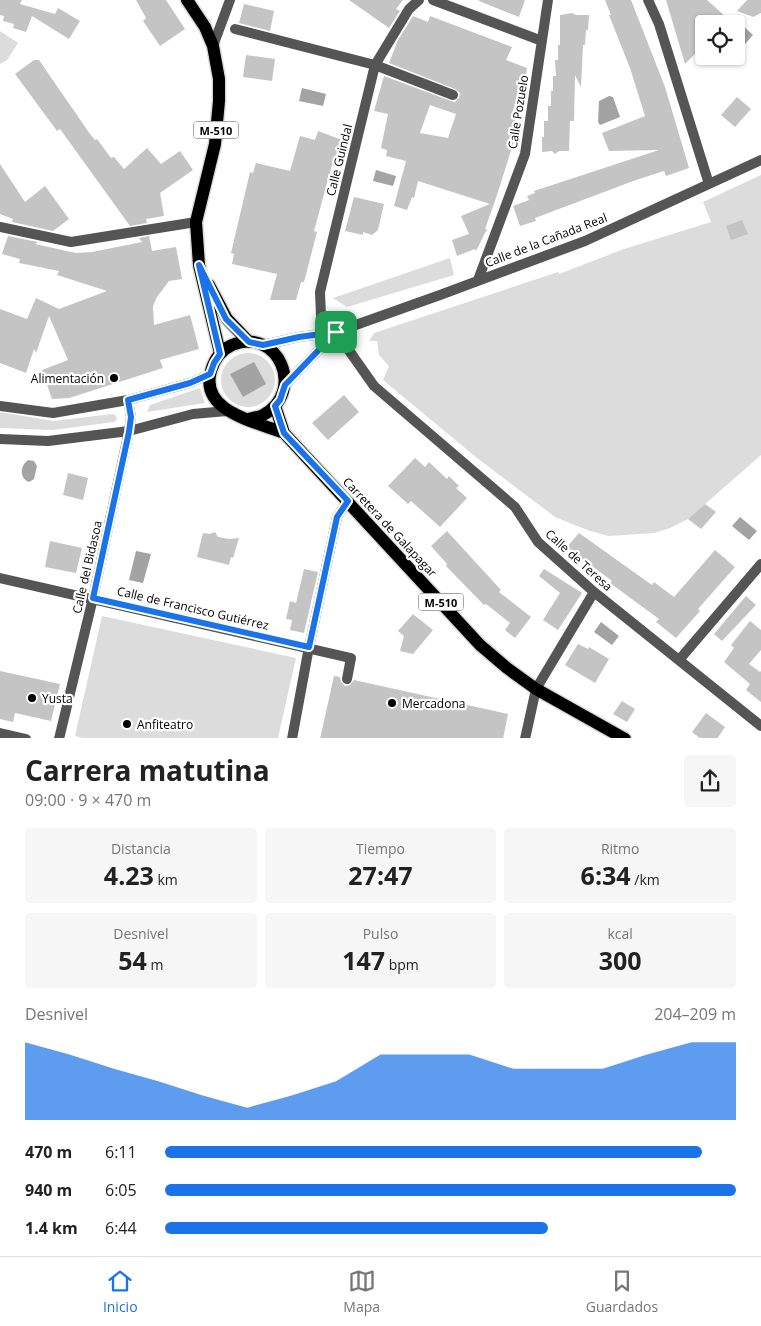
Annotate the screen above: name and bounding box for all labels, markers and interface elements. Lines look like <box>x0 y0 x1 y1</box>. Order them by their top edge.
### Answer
map controls <box>695 15 745 65</box>
button: locate <box>695 15 745 65</box>
street label: Calle Pozuelo <box>504 74 532 150</box>
road number: M-510 <box>194 122 238 138</box>
street label: Calle Guindal <box>322 122 356 198</box>
street label: Calle de la Cañada Real <box>483 209 609 271</box>
pin <box>315 311 357 353</box>
icon: arrive <box>322 318 350 346</box>
place label: Alimentación <box>31 370 104 387</box>
marker: Alimentación <box>108 372 120 384</box>
street label: Carretera de Galapagar <box>339 473 441 581</box>
street label: Calle del Bidasoa <box>68 519 106 615</box>
street label: Calle de Teresa <box>542 525 616 595</box>
street label: Calle de Francisco Gutiérrez <box>115 582 271 634</box>
road number: M-510 <box>418 594 464 610</box>
place label: Yusta <box>42 690 73 707</box>
marker: Yusta <box>26 692 38 704</box>
place label: Mercadona <box>402 695 465 712</box>
marker: Mercadona <box>386 697 398 709</box>
place label: Anfiteatro <box>137 716 193 733</box>
marker: Anfiteatro <box>121 718 133 730</box>
text: Carrera matutina <box>25 751 270 789</box>
button: share <box>684 755 736 807</box>
text: 09:00 · 9 × 470 m <box>25 789 151 811</box>
text: Distancia <box>111 839 171 858</box>
text: Tiempo <box>356 839 405 858</box>
text: Ritmo <box>601 839 639 858</box>
text: 4.23 <box>104 858 154 892</box>
text: 27:47 <box>348 858 413 892</box>
text: 6:34 <box>581 858 631 892</box>
text: km <box>154 870 178 889</box>
text: /km <box>631 870 660 889</box>
text: Desnivel <box>113 924 168 943</box>
text: Pulso <box>363 924 398 943</box>
text: kcal <box>607 924 633 943</box>
text: 54 <box>118 943 147 977</box>
text: 147 <box>342 943 385 977</box>
text: 300 <box>599 943 642 977</box>
text: m <box>147 955 163 974</box>
text: bpm <box>385 955 419 974</box>
text: Desnivel <box>25 1003 88 1025</box>
text: 204–209 m <box>654 1003 736 1025</box>
text: 470 m <box>25 1141 72 1163</box>
text: 6:11 <box>105 1141 137 1163</box>
text: 940 m <box>25 1179 72 1201</box>
text: 6:05 <box>105 1179 137 1201</box>
text: 1.4 km <box>25 1217 78 1239</box>
text: 6:44 <box>105 1217 137 1239</box>
tab: Inicio <box>103 1267 138 1316</box>
tab: Mapa <box>343 1267 380 1316</box>
tab: Guardados <box>586 1267 658 1316</box>

